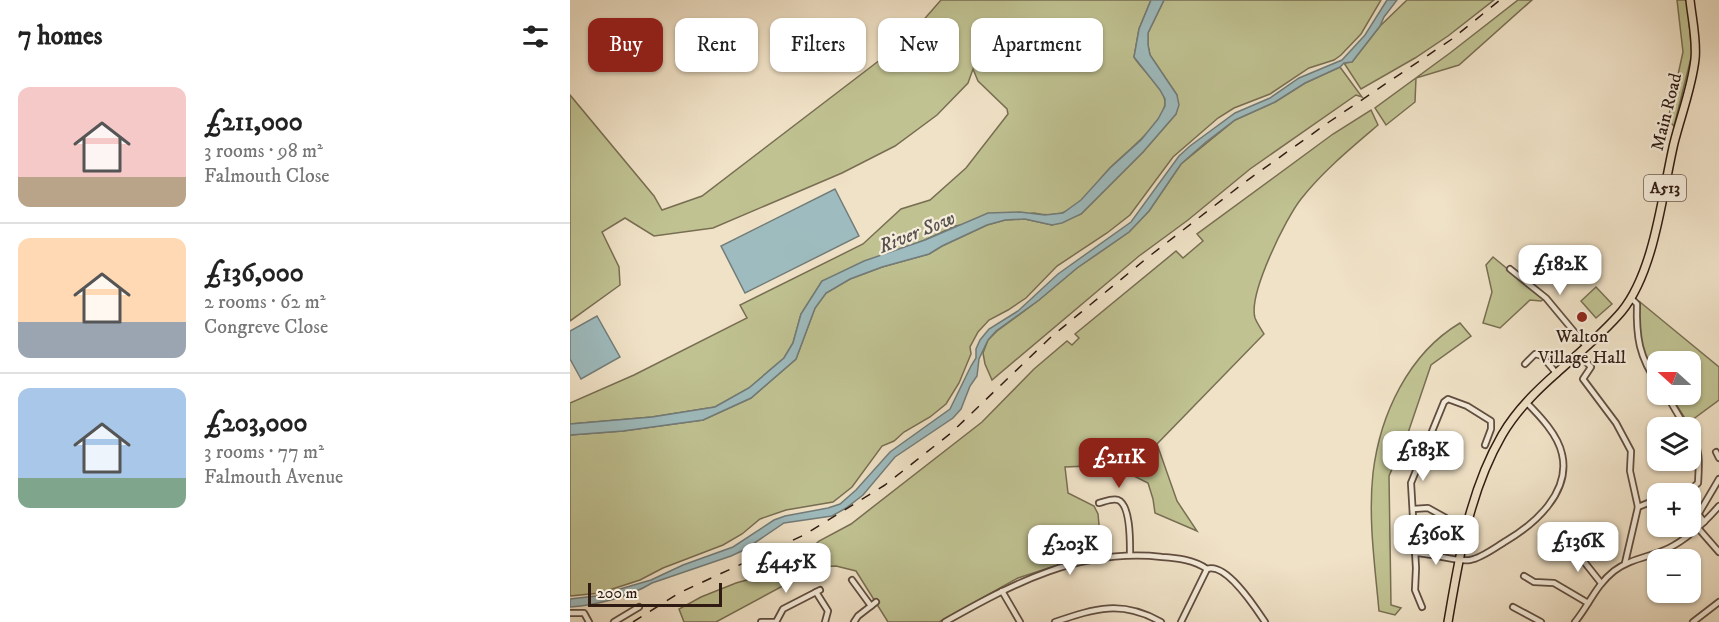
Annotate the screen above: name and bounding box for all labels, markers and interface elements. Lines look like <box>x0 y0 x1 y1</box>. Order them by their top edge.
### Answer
chip: Buy <box>588 18 663 72</box>
chip: Rent <box>675 18 758 72</box>
chip: Filters <box>770 18 866 72</box>
chip: New <box>878 18 959 72</box>
chip: Apartment <box>971 18 1103 72</box>
text: 7 homes <box>18 20 102 53</box>
icon: filters <box>519 20 552 53</box>
street label: Main Road <box>1647 71 1687 153</box>
text: £211,000 <box>204 106 303 139</box>
icon: home <box>66 111 138 183</box>
text: 3 rooms · 98 m² <box>204 139 323 164</box>
text: Falmouth Close <box>204 164 330 189</box>
road number: A513 <box>1644 175 1686 201</box>
water label: River Sow <box>874 206 959 260</box>
pin: £182K <box>1518 245 1602 296</box>
text: £182K <box>1532 252 1588 277</box>
text: £136,000 <box>204 257 304 290</box>
icon: home <box>66 262 138 334</box>
text: 2 rooms · 62 m² <box>204 290 326 315</box>
marker: Walton Village Hall <box>1575 310 1589 324</box>
text: Congreve Close <box>204 315 328 340</box>
place label: Walton Village Hall <box>1537 326 1627 369</box>
north arrow <box>1647 351 1701 405</box>
map controls <box>1647 351 1701 603</box>
text: £203,000 <box>204 407 307 440</box>
icon: home <box>66 412 138 484</box>
button: layers <box>1647 417 1701 471</box>
pin: £183K <box>1381 431 1465 482</box>
pin: £211K <box>1077 438 1161 489</box>
text: £183K <box>1397 438 1449 463</box>
text: 3 rooms · 77 m² <box>204 440 324 465</box>
text: £211K <box>1093 445 1145 470</box>
text: Falmouth Avenue <box>204 465 343 490</box>
button: + <box>1647 483 1701 537</box>
pin: £360K <box>1394 515 1478 566</box>
text: £360K <box>1408 522 1464 547</box>
pin: £136K <box>1536 522 1620 573</box>
pin: £203K <box>1028 525 1112 576</box>
text: £136K <box>1551 529 1605 554</box>
text: £203K <box>1042 532 1098 557</box>
pin: £445K <box>744 543 828 594</box>
button: − <box>1647 549 1701 603</box>
text: £445K <box>756 550 816 575</box>
scale bar <box>588 580 722 608</box>
text: 200 m <box>597 583 638 603</box>

